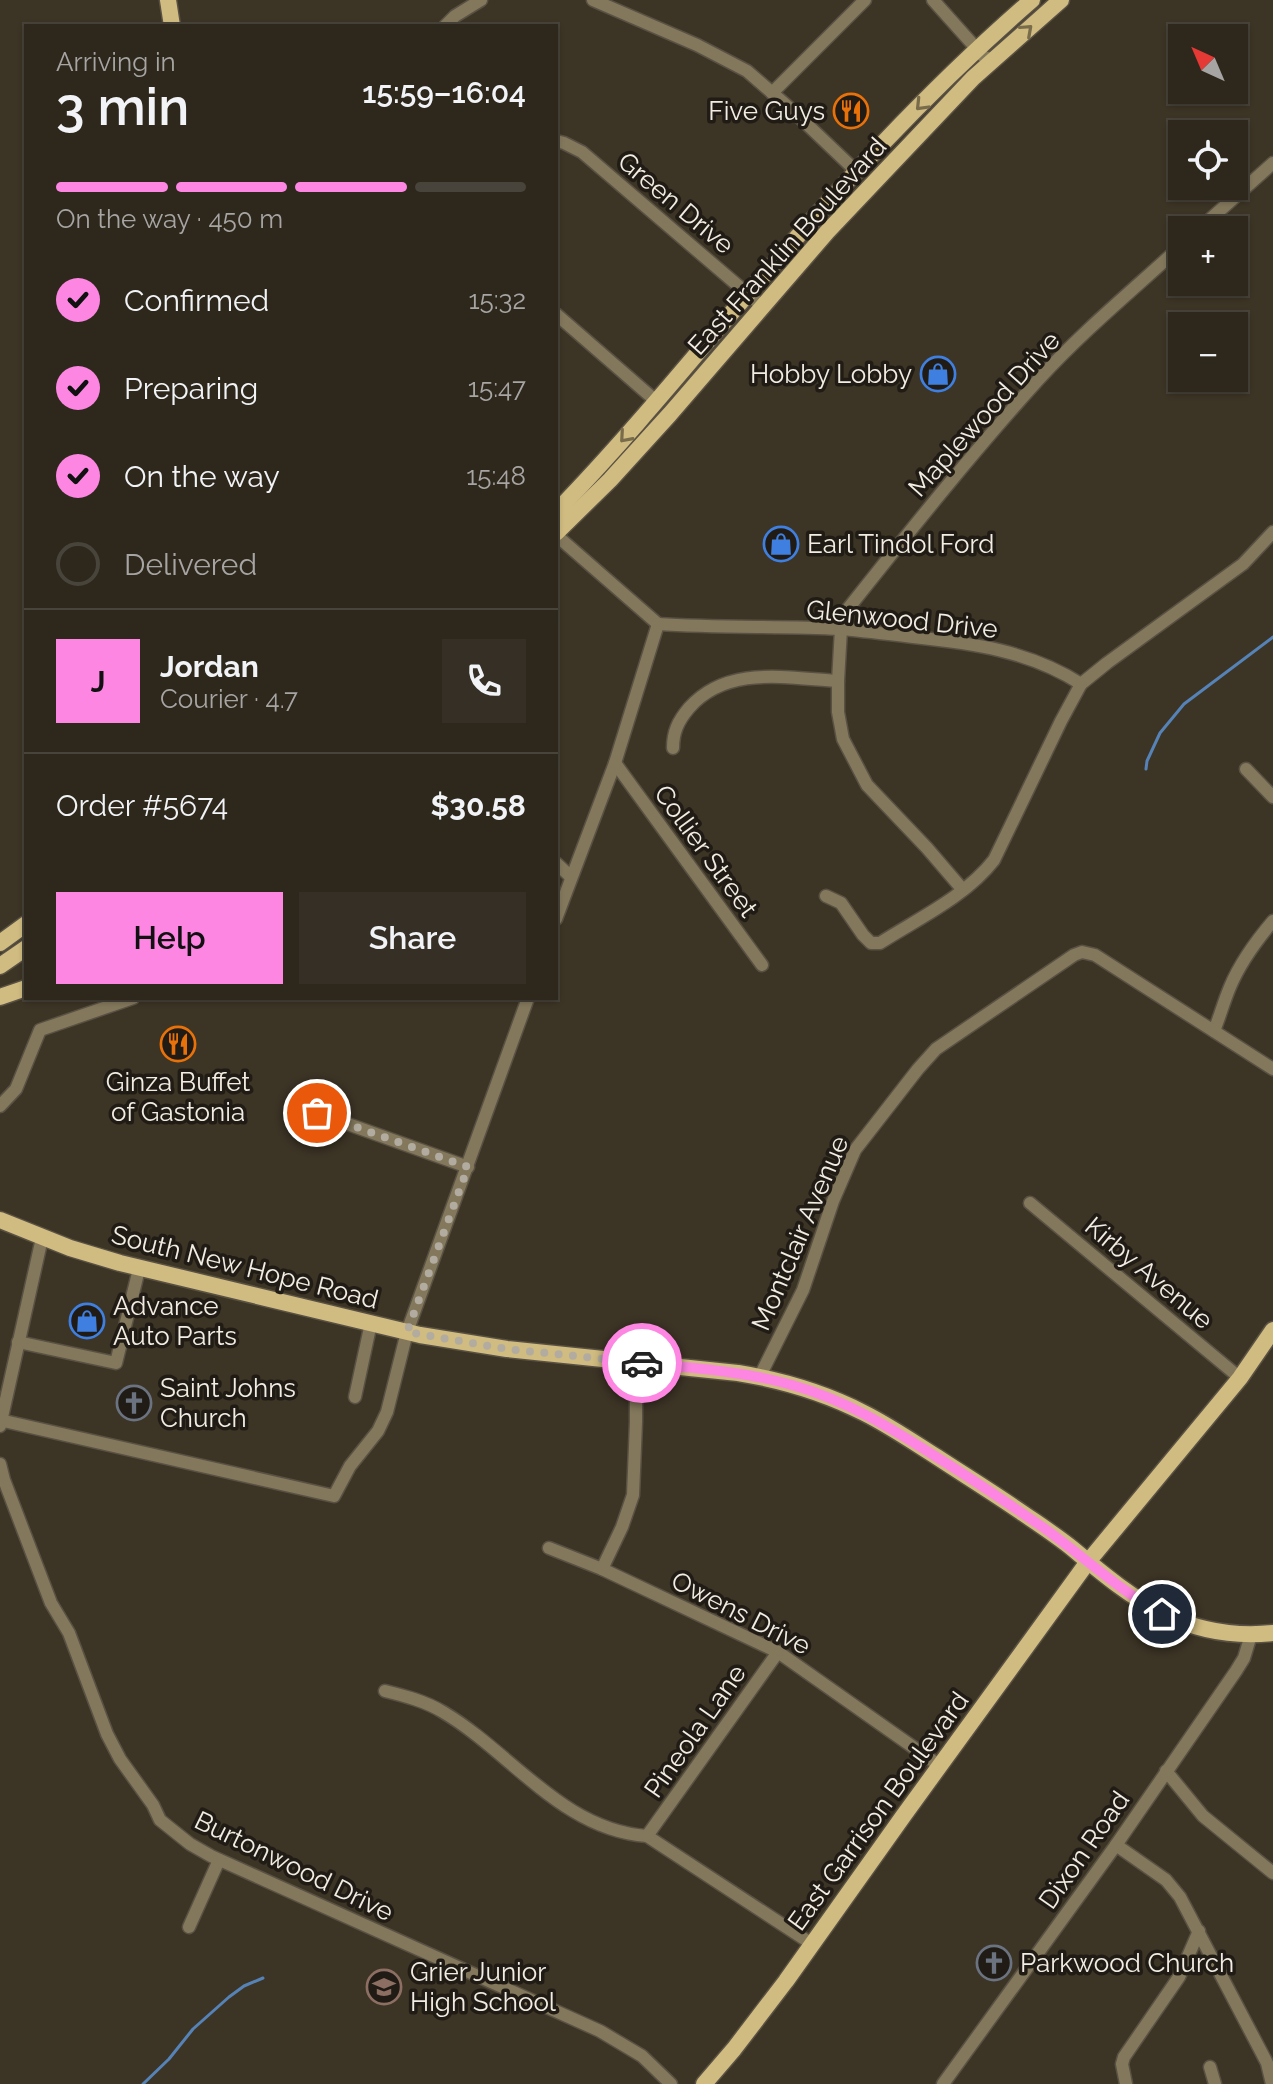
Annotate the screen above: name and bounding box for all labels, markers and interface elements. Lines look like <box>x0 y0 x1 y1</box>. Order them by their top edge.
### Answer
north arrow <box>1168 24 1248 104</box>
map controls <box>1168 24 1248 392</box>
one-way arrow <box>1017 25 1032 40</box>
text: Arriving in <box>56 47 176 77</box>
text: 15:59–16:04 <box>362 75 526 110</box>
text: 3 min <box>56 76 189 137</box>
restaurant icon: Five Guys <box>832 92 870 130</box>
place label: Five Guys <box>708 96 825 126</box>
one-way arrow <box>916 96 930 110</box>
button: locate <box>1168 120 1248 200</box>
street label: East Franklin Boulevard <box>682 131 892 361</box>
street label: Green Drive <box>612 146 740 260</box>
text: On the way · 450 m <box>56 204 283 234</box>
button: + <box>1168 216 1248 296</box>
icon: check <box>56 278 100 322</box>
text: Confirmed <box>124 283 269 318</box>
text: 15:32 <box>468 285 526 315</box>
button: − <box>1168 312 1248 392</box>
street label: Maplewood Drive <box>902 325 1066 503</box>
shop icon: Hobby Lobby <box>919 355 957 393</box>
place label: Hobby Lobby <box>750 359 912 389</box>
icon: check <box>56 366 100 410</box>
text: Preparing <box>124 371 258 406</box>
text: 15:47 <box>468 373 526 403</box>
one-way arrow <box>620 428 634 443</box>
icon: check <box>56 454 100 498</box>
text: On the way <box>124 459 280 494</box>
text: 15:48 <box>466 461 526 491</box>
shop icon: Earl Tindol Ford <box>762 525 800 563</box>
place label: Earl Tindol Ford <box>807 529 994 559</box>
text: Delivered <box>124 547 257 582</box>
street label: Glenwood Drive <box>805 594 999 644</box>
button: phone <box>442 639 526 723</box>
text: Jordan <box>160 649 259 684</box>
text: J <box>91 664 105 699</box>
text: Courier · 4.7 <box>160 684 298 714</box>
street label: Collier Street <box>648 779 764 923</box>
text: Order #5674 <box>56 788 228 823</box>
text: $30.58 <box>430 788 526 823</box>
button: Help <box>56 892 283 984</box>
button: Share <box>299 892 526 984</box>
restaurant icon: Ginza Buffet of Gastonia <box>159 1025 197 1063</box>
place label: Ginza Buffet of Gastonia <box>106 1067 250 1127</box>
pin <box>283 1079 351 1147</box>
icon: bag <box>295 1091 339 1135</box>
street label: Montclair Avenue <box>745 1131 855 1335</box>
street label: Kirby Avenue <box>1079 1211 1219 1335</box>
street label: South New Hope Road <box>109 1219 381 1315</box>
place label: Advance Auto Parts <box>113 1291 237 1351</box>
shop icon: Advance Auto Parts <box>68 1302 106 1340</box>
courier <box>602 1323 682 1403</box>
icon: car <box>620 1341 664 1385</box>
place label: Saint Johns Church <box>160 1373 296 1433</box>
church icon: Saint Johns Church <box>115 1384 153 1422</box>
street label: Owens Drive <box>667 1565 815 1661</box>
pin <box>1128 1580 1196 1648</box>
icon: home <box>1140 1592 1184 1636</box>
street label: Pineola Lane <box>638 1659 752 1803</box>
street label: East Garrison Boulevard <box>781 1686 975 1936</box>
street label: Dixon Road <box>1033 1786 1135 1914</box>
street label: Burtonwood Drive <box>190 1805 398 1927</box>
church icon: Parkwood Church <box>975 1944 1013 1982</box>
place label: Parkwood Church <box>1020 1948 1234 1978</box>
place label: Grier Junior High School <box>410 1957 557 2017</box>
school or university icon: Grier Junior High School <box>365 1968 403 2006</box>

